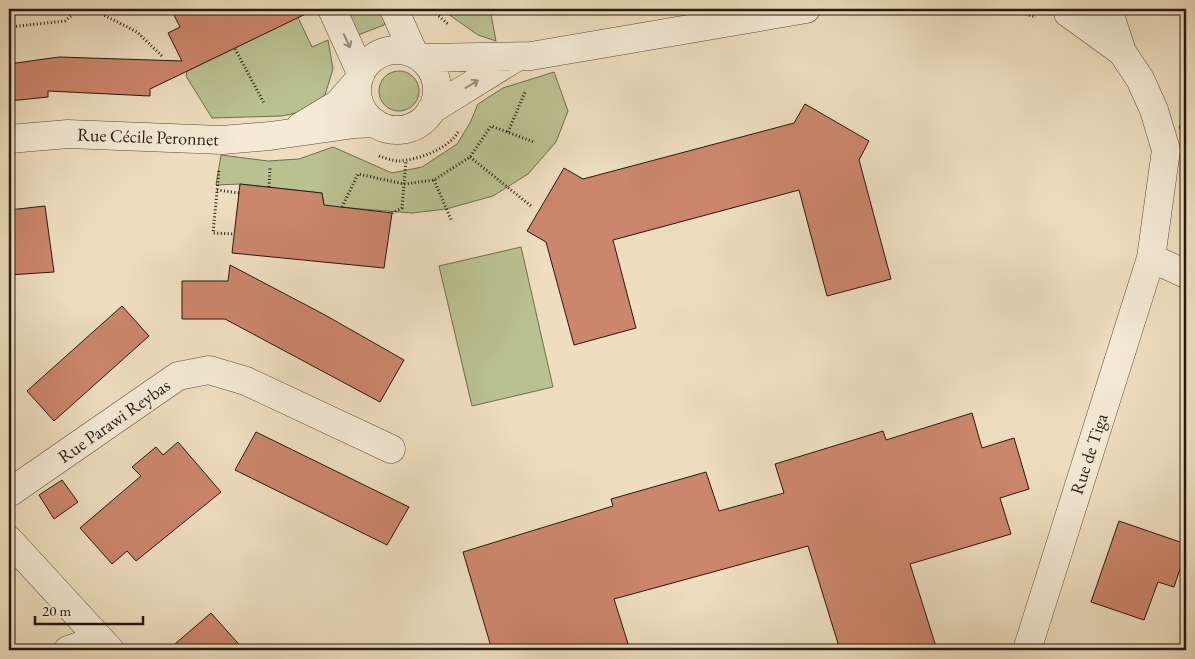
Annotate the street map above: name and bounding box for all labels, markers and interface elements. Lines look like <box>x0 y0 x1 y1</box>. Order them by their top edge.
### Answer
one-way arrow <box>342 33 352 48</box>
one-way arrow <box>464 78 478 88</box>
street label: Rue Cécile Peronnet <box>77 123 220 150</box>
street label: Rue Parawi Reybas <box>53 373 175 468</box>
street label: Rue de Tiga <box>1065 410 1113 497</box>
scale bar <box>35 594 142 626</box>
text: 20 m <box>42 601 71 620</box>

